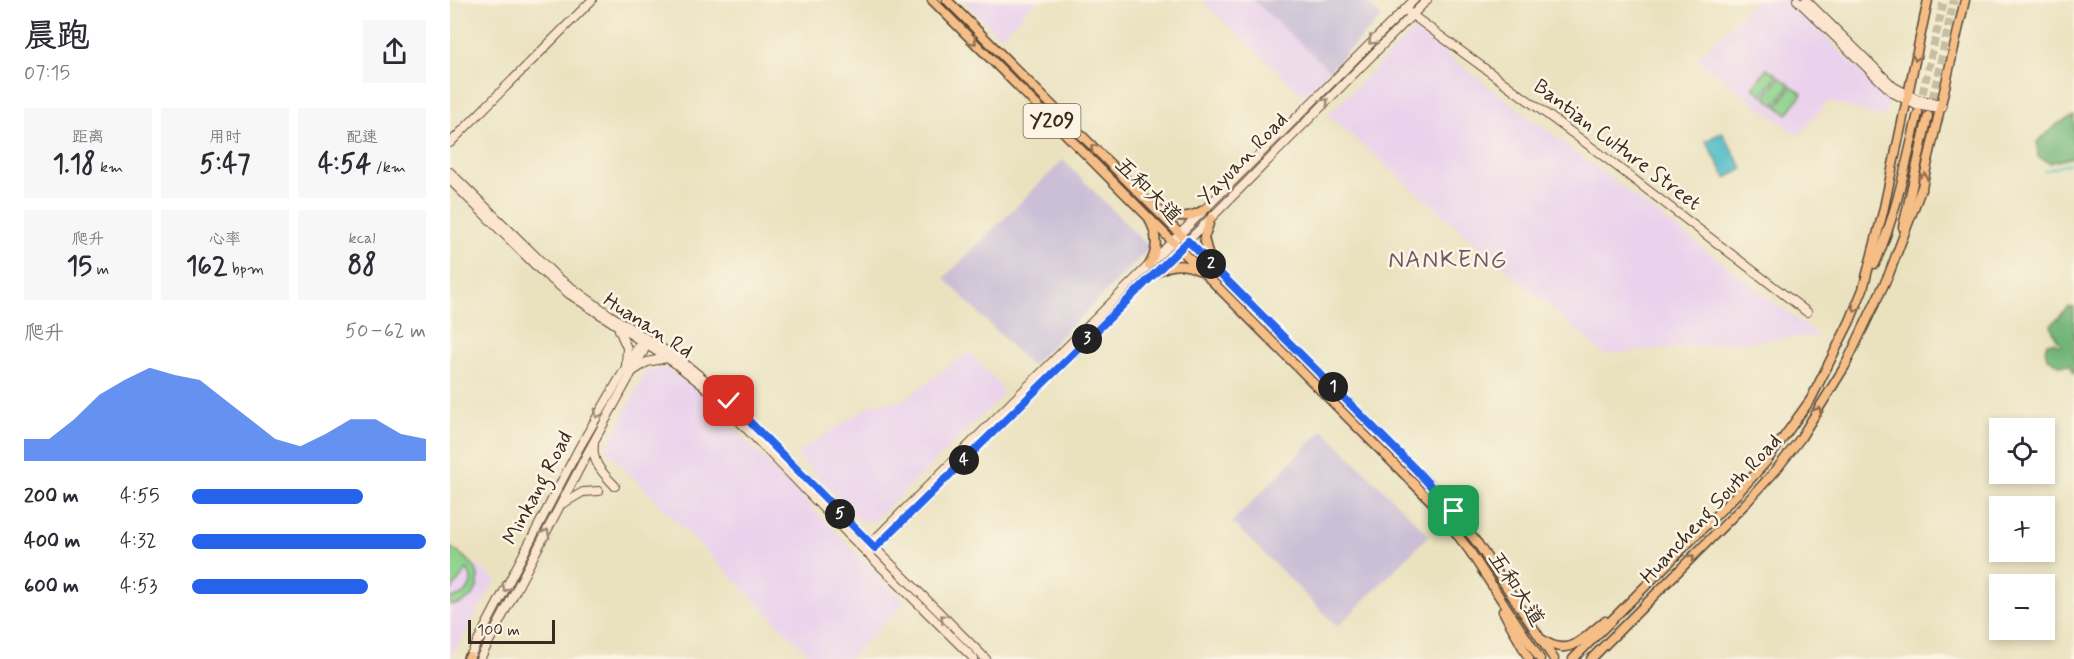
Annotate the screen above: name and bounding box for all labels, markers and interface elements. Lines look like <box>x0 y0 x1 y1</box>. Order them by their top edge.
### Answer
text: 晨跑 <box>24 15 90 59</box>
button: share <box>363 20 426 83</box>
one-way arrow <box>966 34 977 45</box>
one-way arrow <box>1369 34 1380 45</box>
one-way arrow <box>1910 52 1923 62</box>
text: 07:15 <box>24 60 70 87</box>
street label: Bantian Culture Street <box>1528 73 1707 217</box>
one-way arrow <box>1318 98 1329 109</box>
road number: Y209 <box>1024 104 1080 138</box>
street label: Yayuan Road <box>1192 106 1294 212</box>
text: 距离 <box>72 127 104 148</box>
text: 用时 <box>209 127 241 148</box>
text: 配速 <box>346 127 378 148</box>
one-way arrow <box>1091 145 1102 156</box>
text: 1.18 <box>53 148 96 182</box>
text: 5:47 <box>200 148 250 182</box>
text: 4:54 <box>318 148 371 182</box>
street label: 五和大道 <box>1108 151 1188 231</box>
text: km <box>96 157 123 178</box>
text: /km <box>371 157 406 178</box>
one-way arrow <box>1917 172 1930 182</box>
text: kcal <box>349 228 375 249</box>
text: 爬升 <box>72 229 104 250</box>
text: 心率 <box>209 229 241 250</box>
district label: NANKENG <box>1388 245 1508 276</box>
text: 88 <box>348 249 376 283</box>
pin: 2 <box>1196 249 1226 279</box>
text: 15 <box>67 250 92 284</box>
text: 162 <box>186 250 227 284</box>
text: 2 <box>1207 253 1215 274</box>
text: m <box>92 259 109 280</box>
text: bpm <box>227 259 264 280</box>
street label: Huanan Rd <box>598 286 698 366</box>
one-way arrow <box>1851 301 1863 312</box>
text: 50–62 m <box>345 318 426 345</box>
text: 爬升 <box>24 320 64 347</box>
pin: 3 <box>1072 324 1102 354</box>
text: 3 <box>1083 328 1091 349</box>
pin: 1 <box>1318 372 1348 402</box>
pin <box>703 375 754 426</box>
text: 1 <box>1329 376 1337 397</box>
icon: check <box>712 384 745 417</box>
one-way arrow <box>1811 407 1823 417</box>
one-way arrow <box>594 408 605 418</box>
map controls <box>1989 418 2055 640</box>
button: locate <box>1989 418 2055 484</box>
street label: Minkang Road <box>496 426 581 551</box>
street label: Huancheng South Road <box>1634 428 1789 591</box>
pin: 4 <box>949 445 979 475</box>
text: 4 <box>959 449 969 470</box>
text: 200 m <box>24 483 79 510</box>
text: 4:55 <box>120 483 160 510</box>
pin <box>1428 485 1479 536</box>
icon: arrive <box>1437 494 1470 527</box>
button: + <box>1989 496 2055 562</box>
pin: 5 <box>825 499 855 529</box>
text: 5 <box>835 503 845 524</box>
text: 400 m <box>24 528 80 555</box>
text: 4:32 <box>120 528 157 555</box>
one-way arrow <box>539 529 550 539</box>
street label: 五和大道 <box>1481 546 1551 632</box>
one-way arrow <box>1684 555 1695 566</box>
text: 600 m <box>24 573 79 600</box>
text: 4:53 <box>120 573 157 600</box>
button: − <box>1989 574 2055 640</box>
one-way arrow <box>502 582 513 592</box>
one-way arrow <box>941 614 952 625</box>
scale bar <box>468 617 555 644</box>
text: 100 m <box>477 620 520 641</box>

